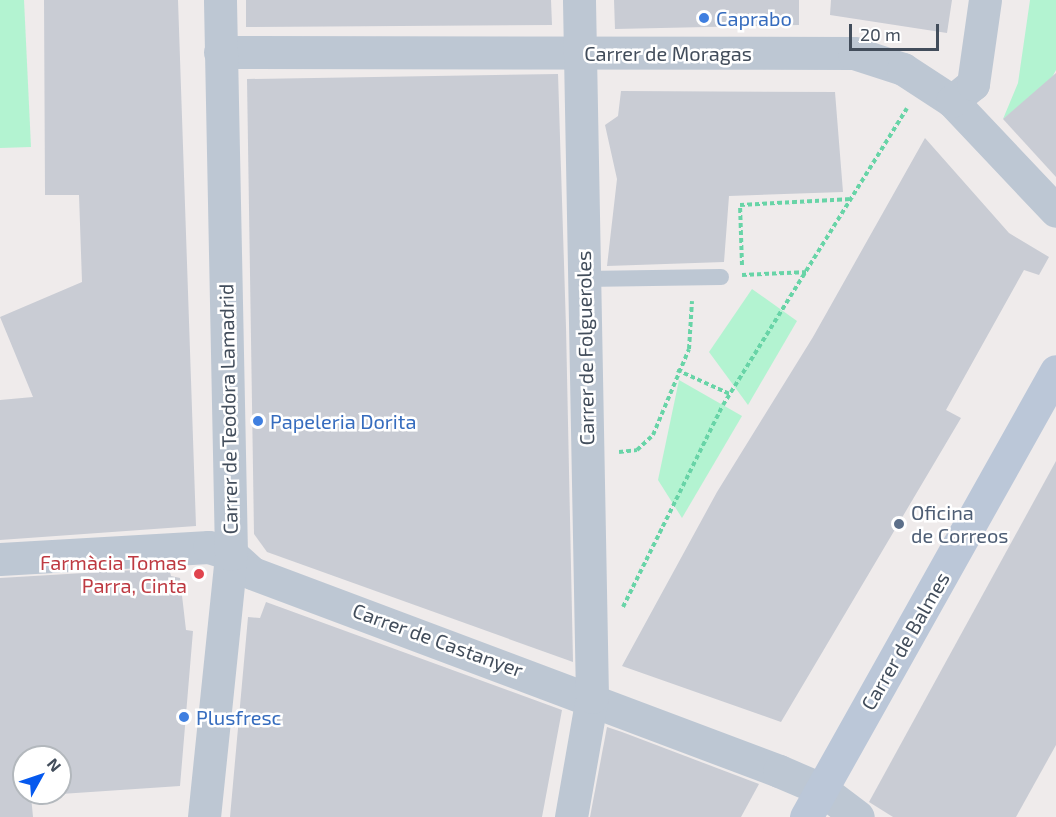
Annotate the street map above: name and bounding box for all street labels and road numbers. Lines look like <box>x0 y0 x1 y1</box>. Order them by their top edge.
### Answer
street label: Carrer de Moragas <box>584 41 752 65</box>
street label: Carrer de Folgueroles <box>571 250 599 446</box>
street label: Carrer de Teodora Lamadrid <box>214 283 242 535</box>
street label: Carrer de Balmes <box>856 568 954 714</box>
street label: Carrer de Castanyer <box>349 598 527 682</box>

